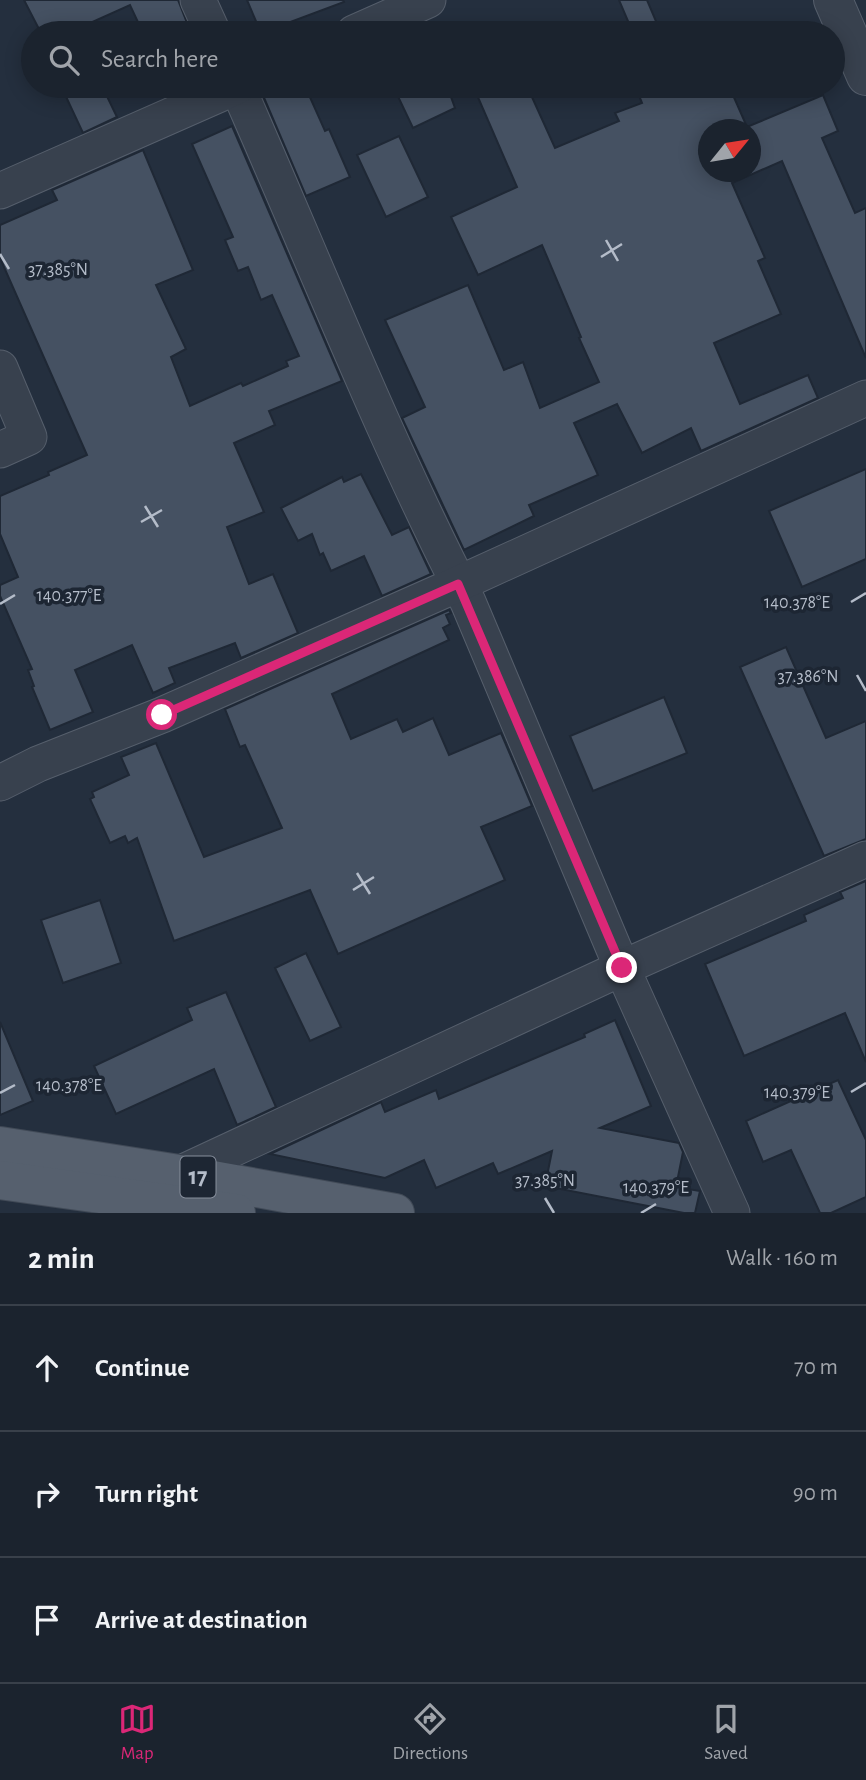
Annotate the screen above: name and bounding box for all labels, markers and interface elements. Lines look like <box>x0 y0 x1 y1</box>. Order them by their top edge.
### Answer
search box <box>21 21 845 98</box>
icon: search <box>45 41 83 79</box>
text: Search here <box>101 46 219 72</box>
north arrow <box>698 119 761 182</box>
text: 37.385°N <box>28 261 88 279</box>
text: 140.377°E <box>37 587 102 605</box>
text: 140.378°E <box>764 594 830 612</box>
text: 37.386°N <box>777 668 839 686</box>
route start <box>146 699 177 730</box>
route end <box>606 952 637 983</box>
text: 140.378°E <box>36 1077 102 1095</box>
text: 140.379°E <box>764 1084 830 1102</box>
road number: 17 <box>180 1156 216 1198</box>
text: 37.385°N <box>515 1172 575 1190</box>
text: 140.379°E <box>623 1179 689 1197</box>
text: 2 min <box>28 1244 95 1274</box>
text: Walk · 160 m <box>726 1247 838 1270</box>
icon: ahead <box>28 1349 66 1387</box>
text: Continue <box>95 1355 190 1381</box>
text: 70 m <box>794 1356 838 1379</box>
icon: right <box>28 1475 66 1513</box>
text: Turn right <box>95 1481 198 1507</box>
text: 90 m <box>793 1482 838 1505</box>
icon: arrive <box>28 1601 66 1639</box>
text: Arrive at destination <box>95 1607 308 1633</box>
tab: Map <box>118 1700 156 1765</box>
tab: Directions <box>392 1700 468 1765</box>
tab: Saved <box>704 1700 748 1765</box>

